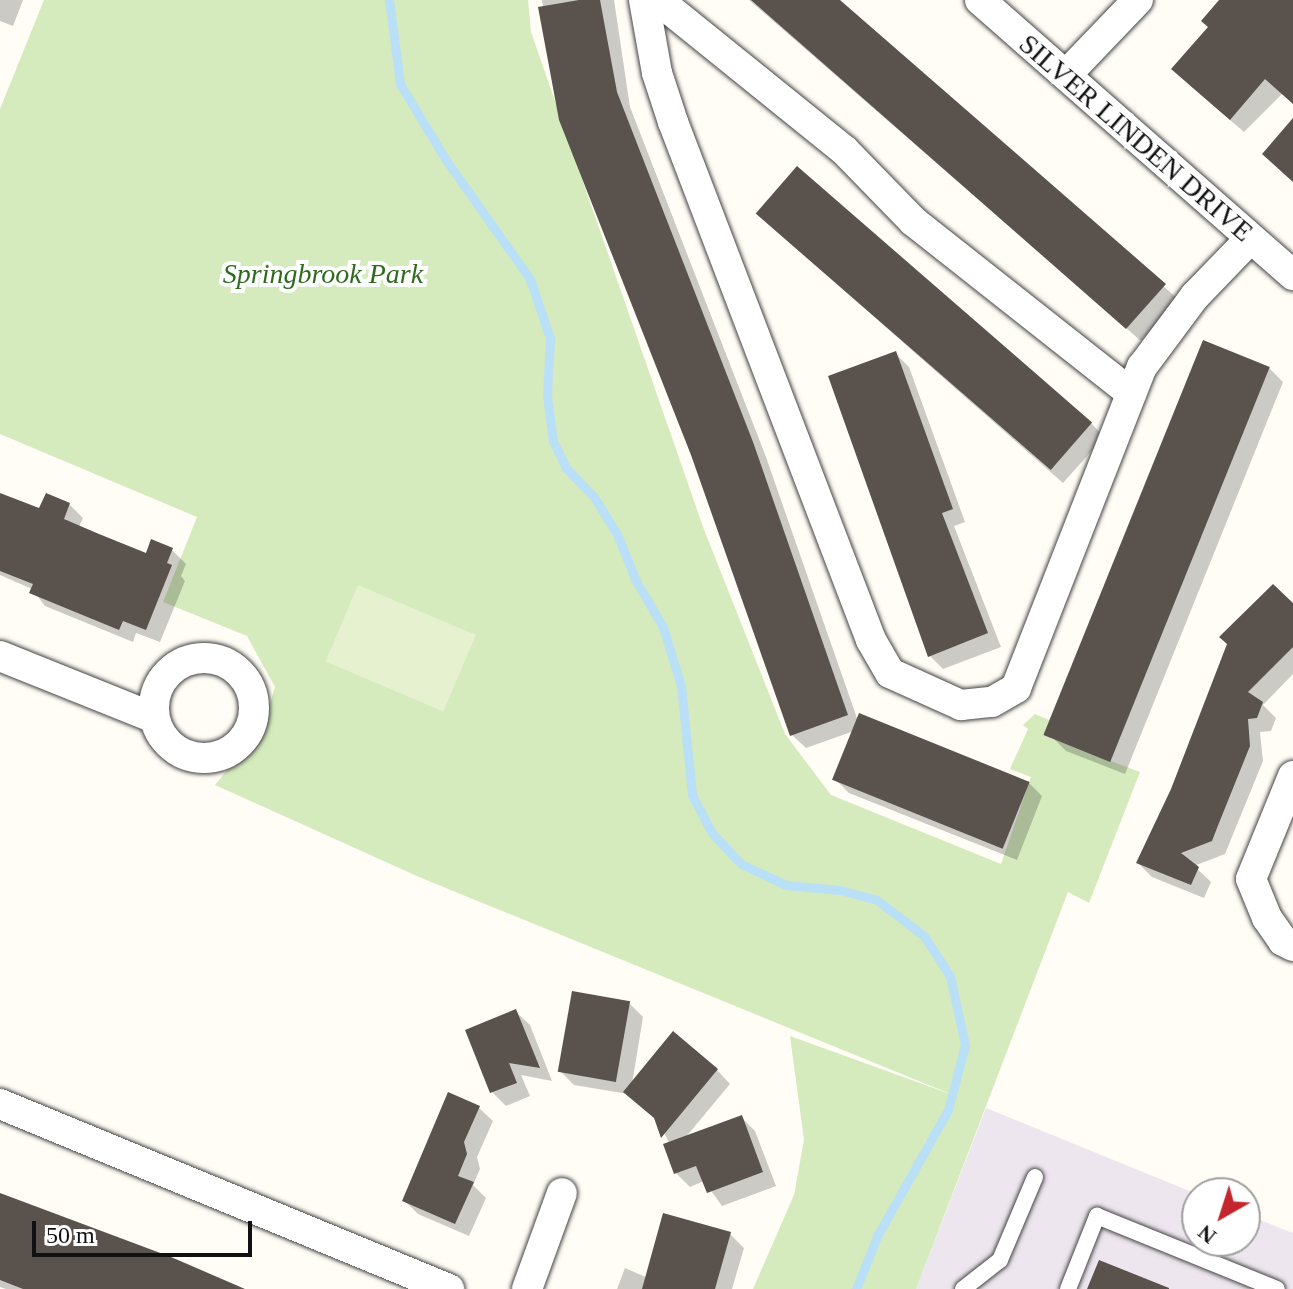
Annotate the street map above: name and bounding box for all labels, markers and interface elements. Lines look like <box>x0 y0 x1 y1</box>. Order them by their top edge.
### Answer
street label: SILVER LINDEN DRIVE <box>1012 27 1260 249</box>
park label: Springbrook Park <box>223 257 423 291</box>
north arrow <box>1181 1177 1261 1257</box>
scale bar <box>36 1205 256 1255</box>
text: N <box>1193 1220 1221 1249</box>
text: 50 m <box>46 1222 95 1248</box>

